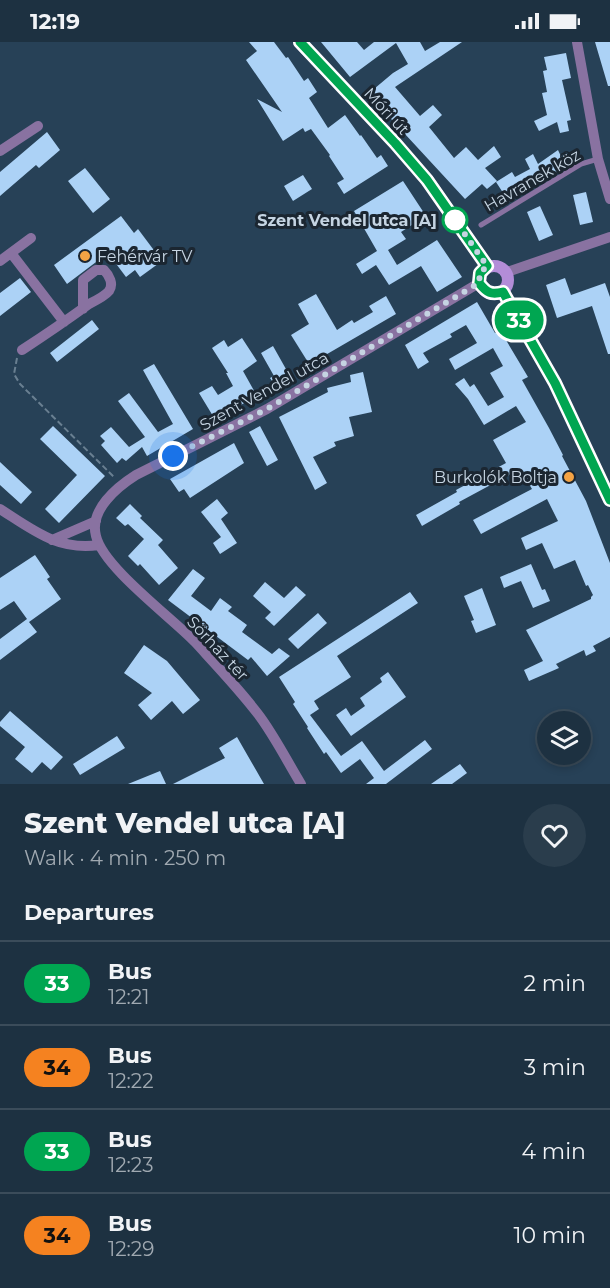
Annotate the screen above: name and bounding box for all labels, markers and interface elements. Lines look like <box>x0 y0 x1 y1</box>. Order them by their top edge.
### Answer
text: 12:19 <box>30 8 80 35</box>
street label: Móri út <box>360 84 413 139</box>
street label: Havranek köz <box>481 145 584 216</box>
marker: Szent Vendel utca [A] <box>442 207 468 233</box>
place label: Szent Vendel utca [A] <box>257 211 437 230</box>
place label: Fehérvár TV <box>97 247 193 266</box>
marker: Fehérvár TV <box>78 249 92 263</box>
line badge: 33 <box>492 300 546 340</box>
text: 33 <box>507 308 531 333</box>
street label: Szent Vendel utca <box>197 348 332 435</box>
your location <box>158 441 188 471</box>
place label: Burkolók Boltja <box>434 468 557 487</box>
marker: Burkolók Boltja <box>562 470 576 484</box>
street label: Sörház tér <box>183 612 252 684</box>
map controls <box>537 711 591 765</box>
button: layers <box>537 711 591 765</box>
button: heart <box>523 804 586 867</box>
text: Szent Vendel utca [A] <box>24 806 346 840</box>
text: Walk · 4 min · 250 m <box>24 846 226 870</box>
text: Departures <box>24 899 154 926</box>
text: Bus <box>108 958 152 985</box>
text: 2 min <box>524 970 586 997</box>
text: 33 <box>45 971 69 996</box>
text: 12:21 <box>108 985 149 1009</box>
text: Bus <box>108 1042 152 1069</box>
text: 3 min <box>524 1054 586 1081</box>
text: 34 <box>44 1055 70 1080</box>
text: 12:22 <box>108 1069 154 1093</box>
text: Bus <box>108 1126 152 1153</box>
text: 4 min <box>522 1138 586 1165</box>
text: 33 <box>45 1139 69 1164</box>
text: 12:23 <box>108 1153 153 1177</box>
text: Bus <box>108 1210 152 1237</box>
text: 10 min <box>514 1222 586 1249</box>
text: 34 <box>44 1223 70 1248</box>
text: 12:29 <box>108 1237 154 1261</box>

